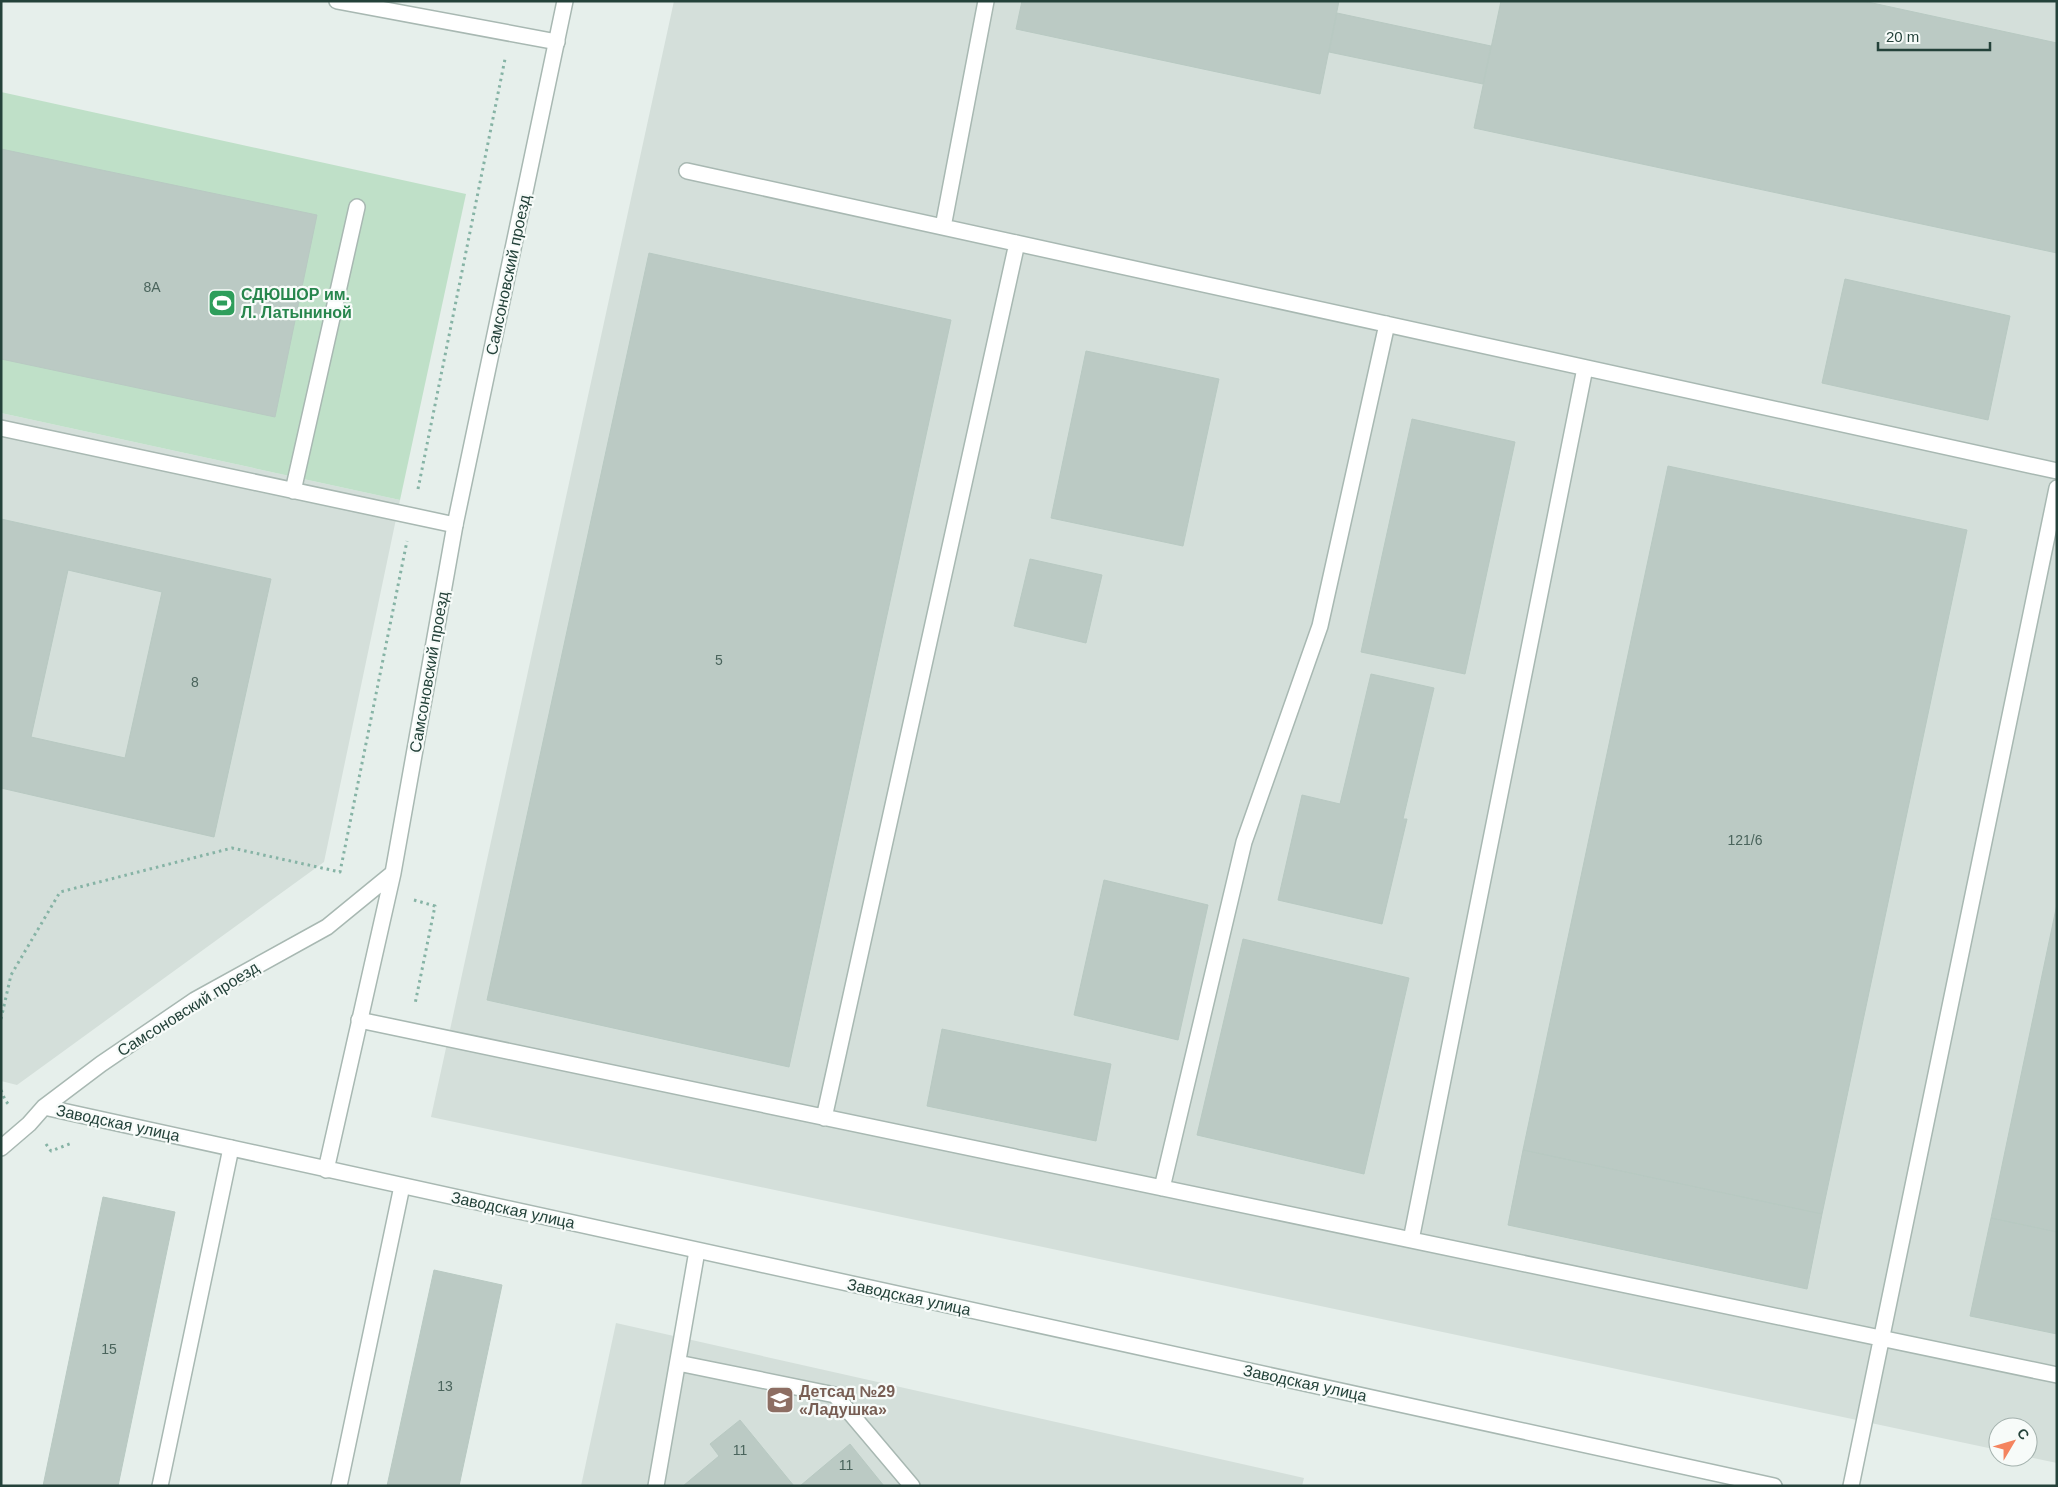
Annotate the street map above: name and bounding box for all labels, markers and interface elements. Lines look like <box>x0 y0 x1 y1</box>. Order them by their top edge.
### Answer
scale bar <box>1878 20 1990 52</box>
text: 20 m <box>1886 28 1919 45</box>
street label: Самсоновский проезд <box>483 193 533 357</box>
house number: 8А <box>143 279 161 295</box>
place label: СДЮШОР им. Л. Латыниной <box>241 286 352 321</box>
sports icon: СДЮШОР им. Л. Латыниной <box>207 288 237 318</box>
street label: Самсоновский проезд <box>406 589 452 754</box>
house number: 5 <box>715 652 723 668</box>
house number: 8 <box>191 674 199 690</box>
house number: 121/6 <box>1727 832 1763 848</box>
street label: Самсоновский проезд <box>114 958 262 1060</box>
street label: Заводская улица <box>55 1102 182 1144</box>
street label: Заводская улица <box>450 1189 577 1231</box>
street label: Заводская улица <box>846 1276 973 1318</box>
house number: 15 <box>101 1341 117 1357</box>
street label: Заводская улица <box>1242 1362 1369 1404</box>
house number: 13 <box>437 1378 453 1394</box>
place label: Детсад №29 «Ладушка» <box>799 1383 895 1418</box>
school or university icon: Детсад №29 «Ладушка» <box>765 1385 795 1415</box>
north arrow <box>1988 1417 2038 1467</box>
text: С <box>2014 1425 2033 1443</box>
house number: 11 <box>733 1442 747 1458</box>
house number: 11 <box>839 1457 853 1473</box>

